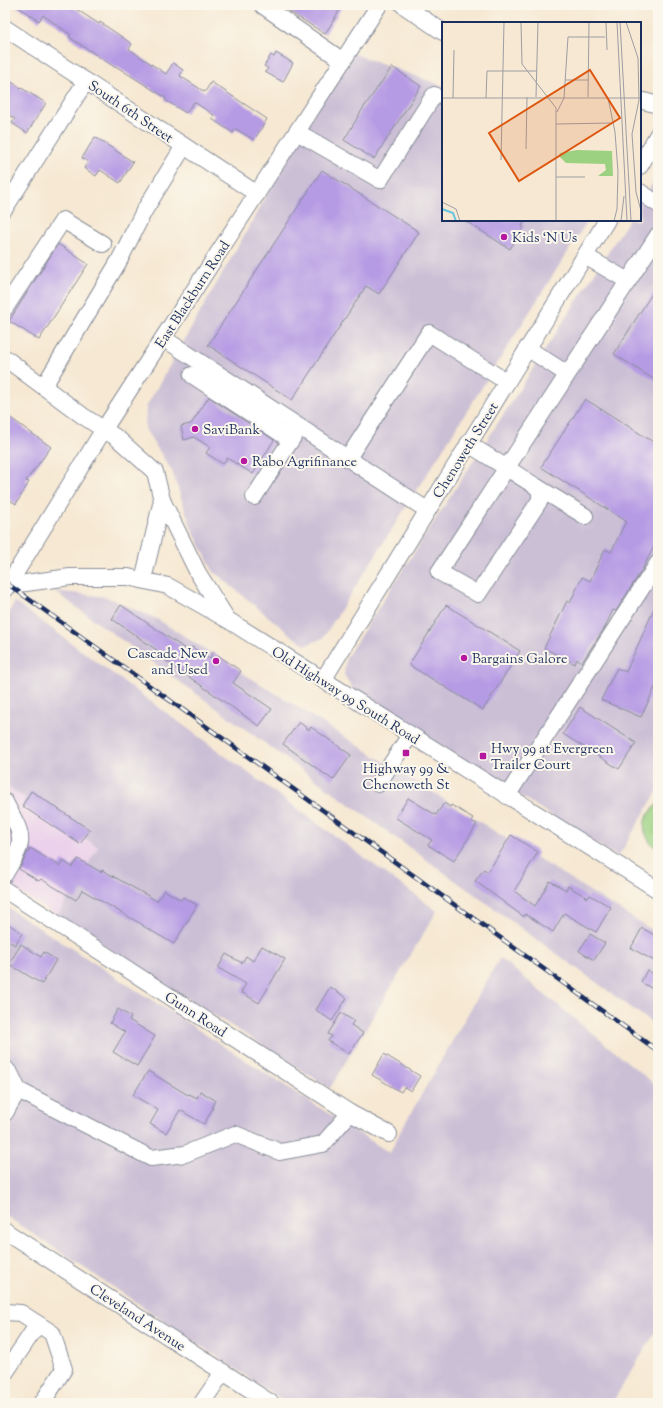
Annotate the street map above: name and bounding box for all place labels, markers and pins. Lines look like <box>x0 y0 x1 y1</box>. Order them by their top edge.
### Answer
place label: Kids ‘N Us <box>512 229 577 249</box>
marker: Kids ‘N Us <box>499 232 509 242</box>
place label: SaviBank <box>203 421 260 441</box>
marker: SaviBank <box>190 424 200 434</box>
place label: Rabo Agrifinance <box>252 453 357 473</box>
marker: Rabo Agrifinance <box>239 456 249 466</box>
place label: Cascade New and Used <box>127 645 209 681</box>
place label: Bargains Galore <box>472 650 567 670</box>
marker: Bargains Galore <box>459 653 469 663</box>
marker: Cascade New and Used <box>211 656 221 666</box>
place label: Hwy 99 at Evergreen Trailer Court <box>491 740 614 776</box>
marker: Highway 99 & Chenoweth St <box>401 748 411 758</box>
marker: Hwy 99 at Evergreen Trailer Court <box>478 751 488 761</box>
place label: Highway 99 & Chenoweth St <box>363 760 450 796</box>

